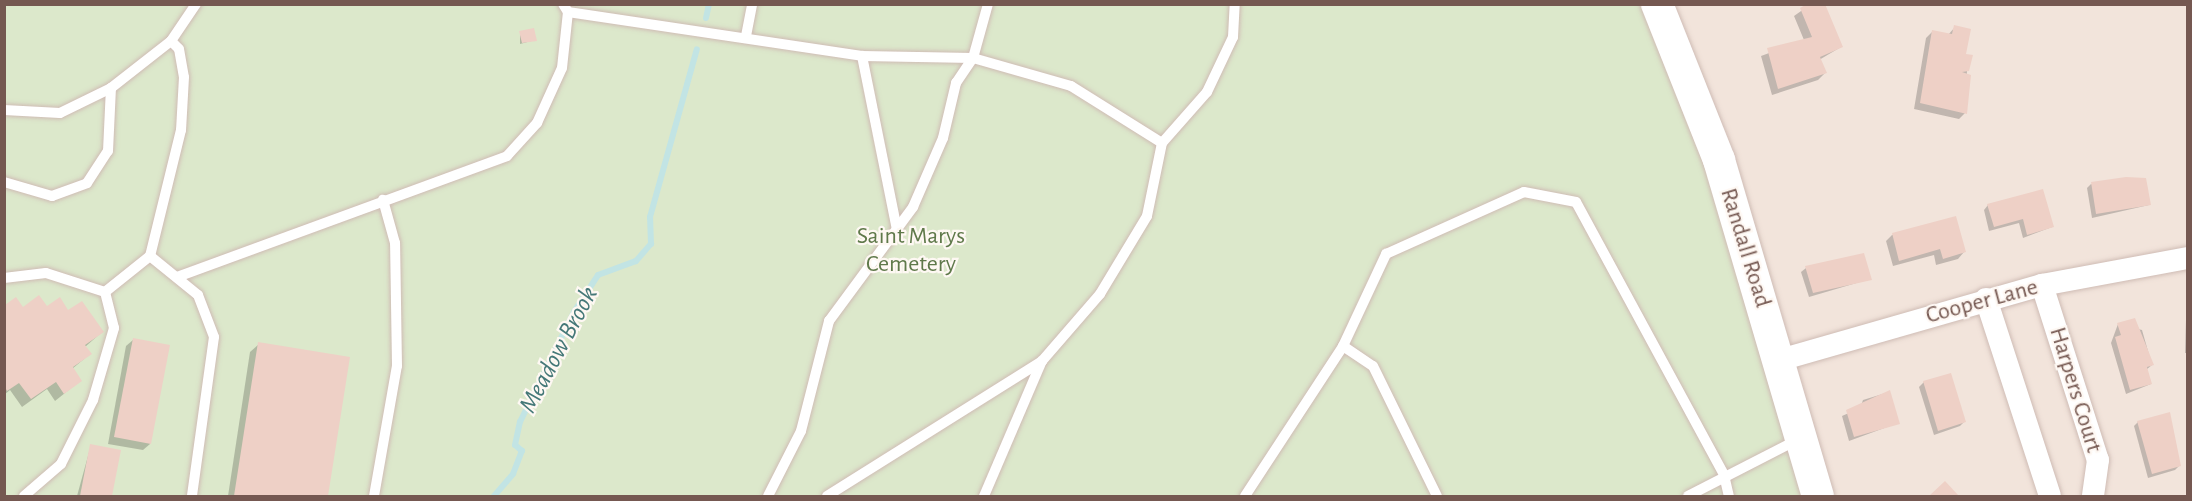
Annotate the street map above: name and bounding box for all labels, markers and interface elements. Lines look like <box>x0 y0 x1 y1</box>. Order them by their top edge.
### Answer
street label: Randall Road <box>1713 185 1777 311</box>
park label: Saint Marys Cemetery <box>857 223 965 279</box>
street label: Cooper Lane <box>1923 273 2041 331</box>
water label: Meadow Brook <box>513 282 605 418</box>
street label: Harpers Court <box>2042 324 2108 456</box>

